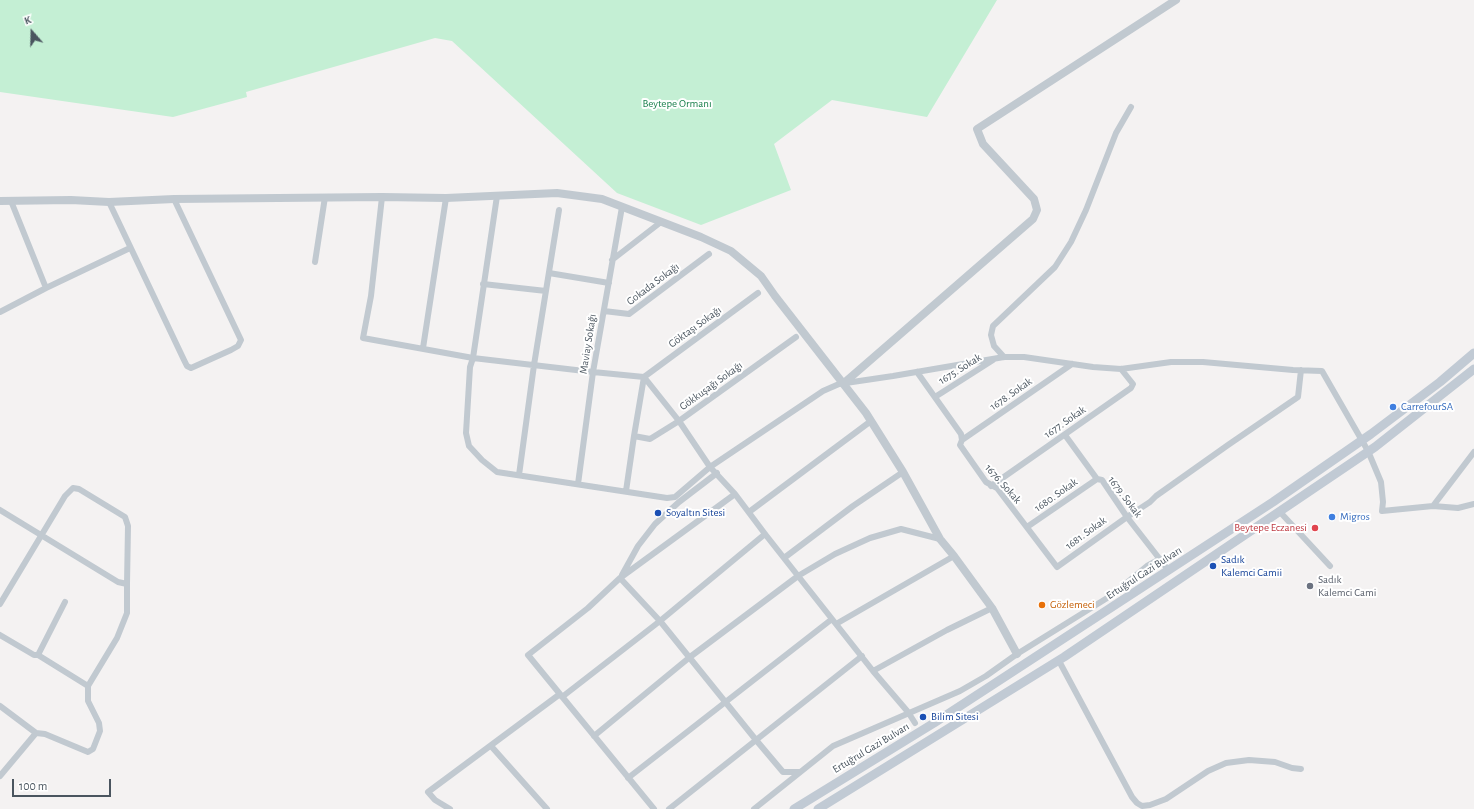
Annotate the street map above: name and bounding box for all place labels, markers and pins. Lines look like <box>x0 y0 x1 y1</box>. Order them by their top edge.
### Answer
place label: CarrefourSA <box>1401 400 1453 414</box>
marker: CarrefourSA <box>1388 402 1398 412</box>
place label: Soyaltın Sitesi <box>666 506 725 520</box>
marker: Soyaltın Sitesi <box>653 508 663 518</box>
place label: Migros <box>1340 510 1370 524</box>
marker: Migros <box>1327 512 1337 522</box>
place label: Beytepe Eczanesi <box>1234 521 1307 535</box>
marker: Beytepe Eczanesi <box>1310 523 1320 533</box>
place label: Sadık Kalemci Camii <box>1221 553 1282 579</box>
marker: Sadık Kalemci Camii <box>1208 561 1218 571</box>
place label: Sadık Kalemci Cami <box>1318 573 1376 599</box>
marker: Sadık Kalemci Cami <box>1305 581 1315 591</box>
place label: Gözlemeci <box>1050 598 1095 612</box>
marker: Gözlemeci <box>1037 600 1047 610</box>
place label: Bilim Sitesi <box>931 710 979 724</box>
marker: Bilim Sitesi <box>918 712 928 722</box>

